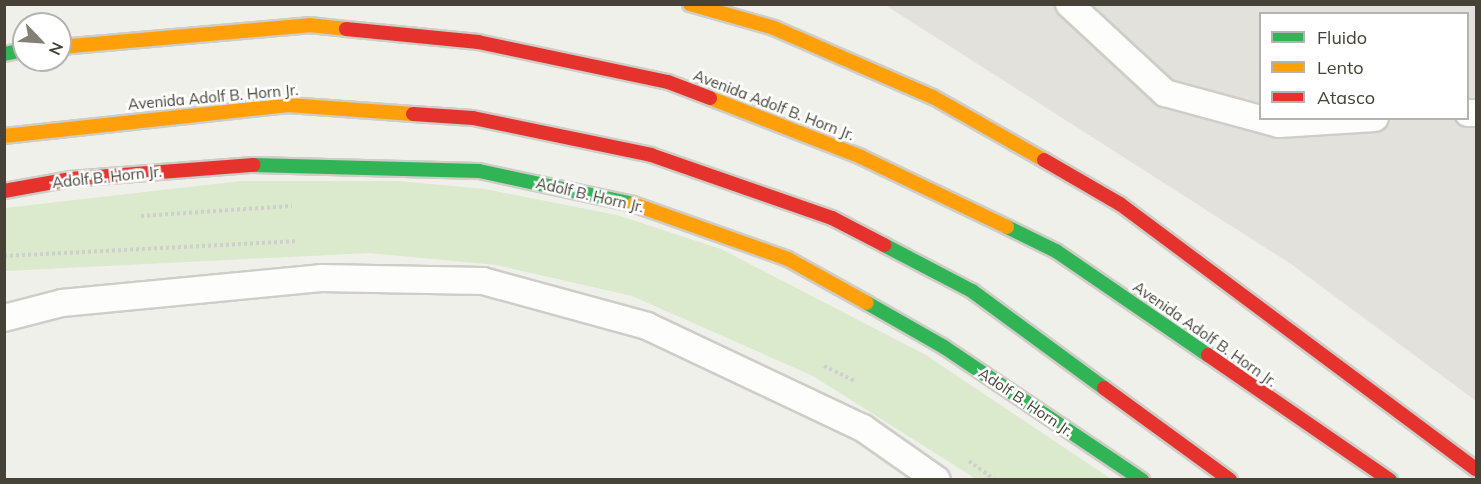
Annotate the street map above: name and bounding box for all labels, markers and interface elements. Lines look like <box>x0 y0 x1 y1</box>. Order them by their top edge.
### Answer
north arrow <box>12 12 72 72</box>
legend <box>1259 12 1469 120</box>
text: Fluido <box>1317 26 1367 49</box>
text: N <box>45 39 68 58</box>
text: Lento <box>1317 56 1364 79</box>
street label: Avenida Adolf B. Horn Jr. <box>691 66 857 144</box>
street label: Avenida Adolf B. Horn Jr. <box>127 81 299 113</box>
text: Atasco <box>1317 86 1375 109</box>
street label: Adolf B. Horn Jr. <box>51 162 163 192</box>
street label: Adolf B. Horn Jr. <box>534 174 646 216</box>
street label: Avenida Adolf B. Horn Jr. <box>1130 278 1280 390</box>
street label: Adolf B. Horn Jr. <box>975 364 1077 440</box>

